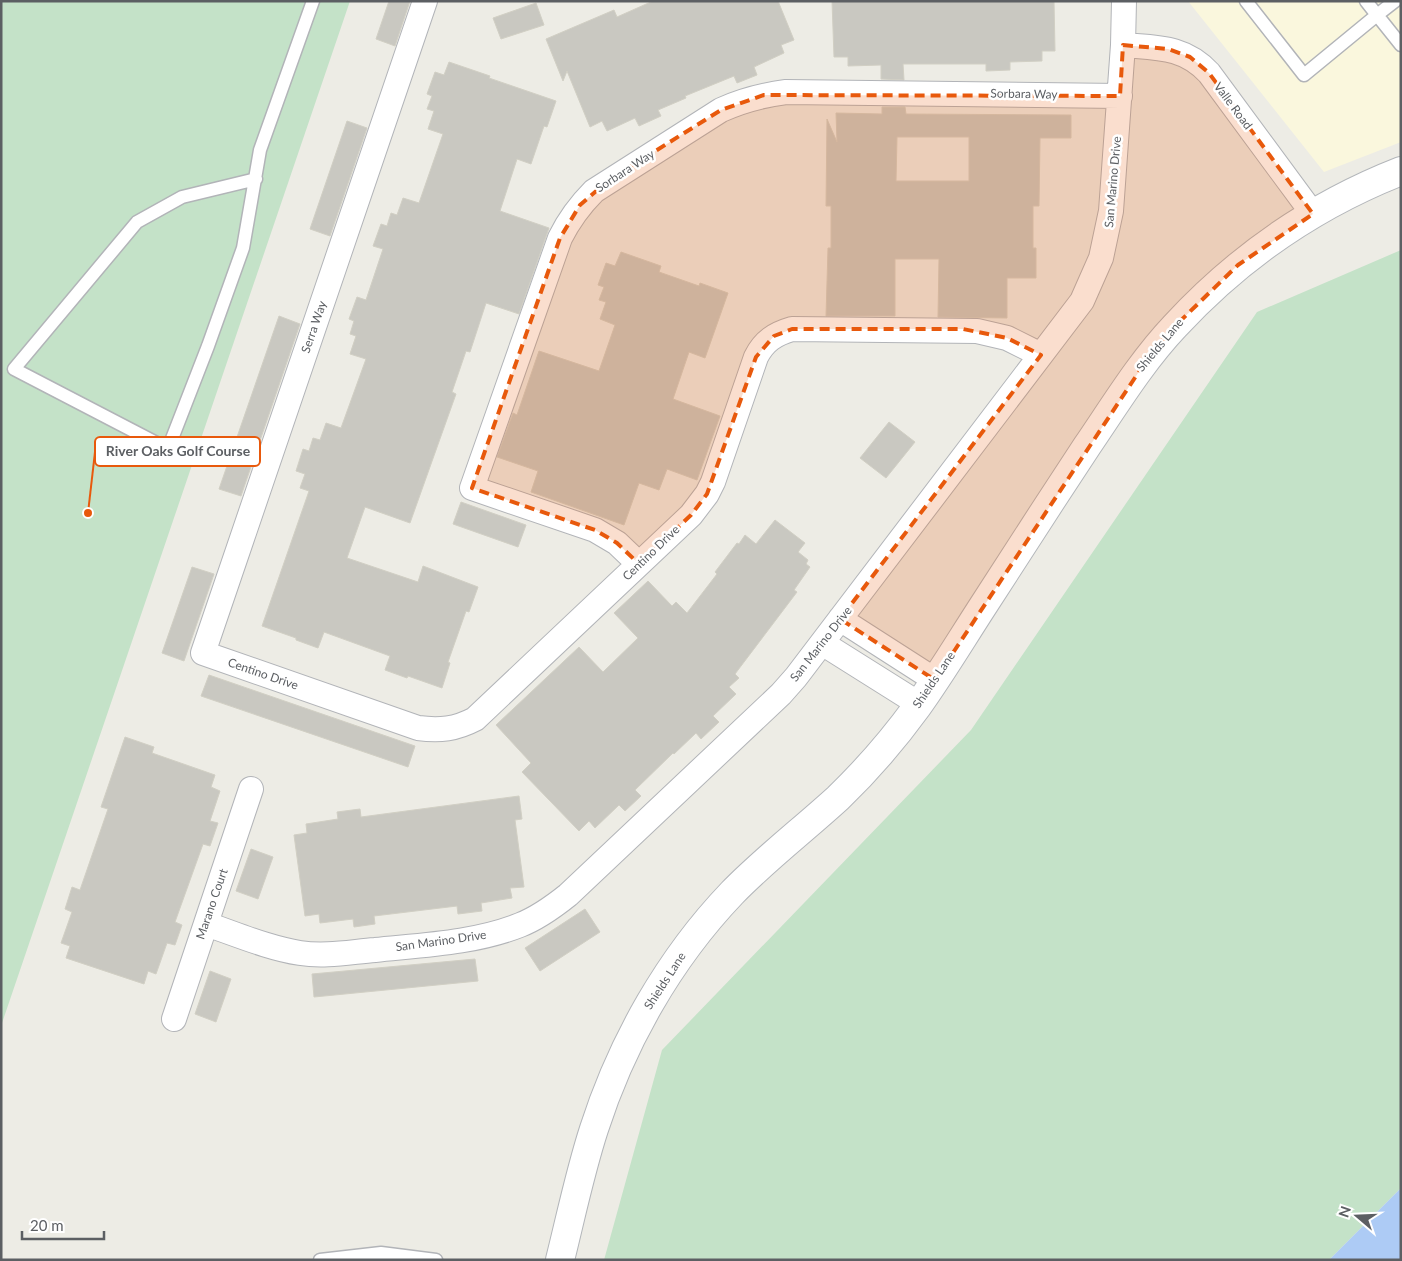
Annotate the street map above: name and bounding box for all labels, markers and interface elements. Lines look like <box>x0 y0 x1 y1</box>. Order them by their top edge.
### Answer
street label: Valle Road <box>1211 79 1256 132</box>
street label: Sorbara Way <box>990 85 1059 102</box>
street label: San Marino Drive <box>1101 136 1124 228</box>
street label: Sorbara Way <box>592 146 658 195</box>
street label: Serra Way <box>298 298 330 355</box>
street label: Shields Lane <box>1133 315 1186 375</box>
callout: River Oaks Golf Course <box>95 437 260 466</box>
text: River Oaks Golf Course <box>106 442 251 459</box>
street label: Centino Drive <box>619 522 682 584</box>
street label: San Marino Drive <box>787 603 855 684</box>
street label: Shields Lane <box>909 648 958 711</box>
street label: Centino Drive <box>226 654 300 693</box>
street label: Marano Court <box>192 866 231 941</box>
street label: San Marino Drive <box>395 927 487 954</box>
street label: Shields Lane <box>641 949 689 1012</box>
north arrow <box>1332 1191 1382 1241</box>
text: N <box>1334 1204 1354 1219</box>
scale bar <box>22 1208 105 1240</box>
text: 20 m <box>30 1216 64 1234</box>

